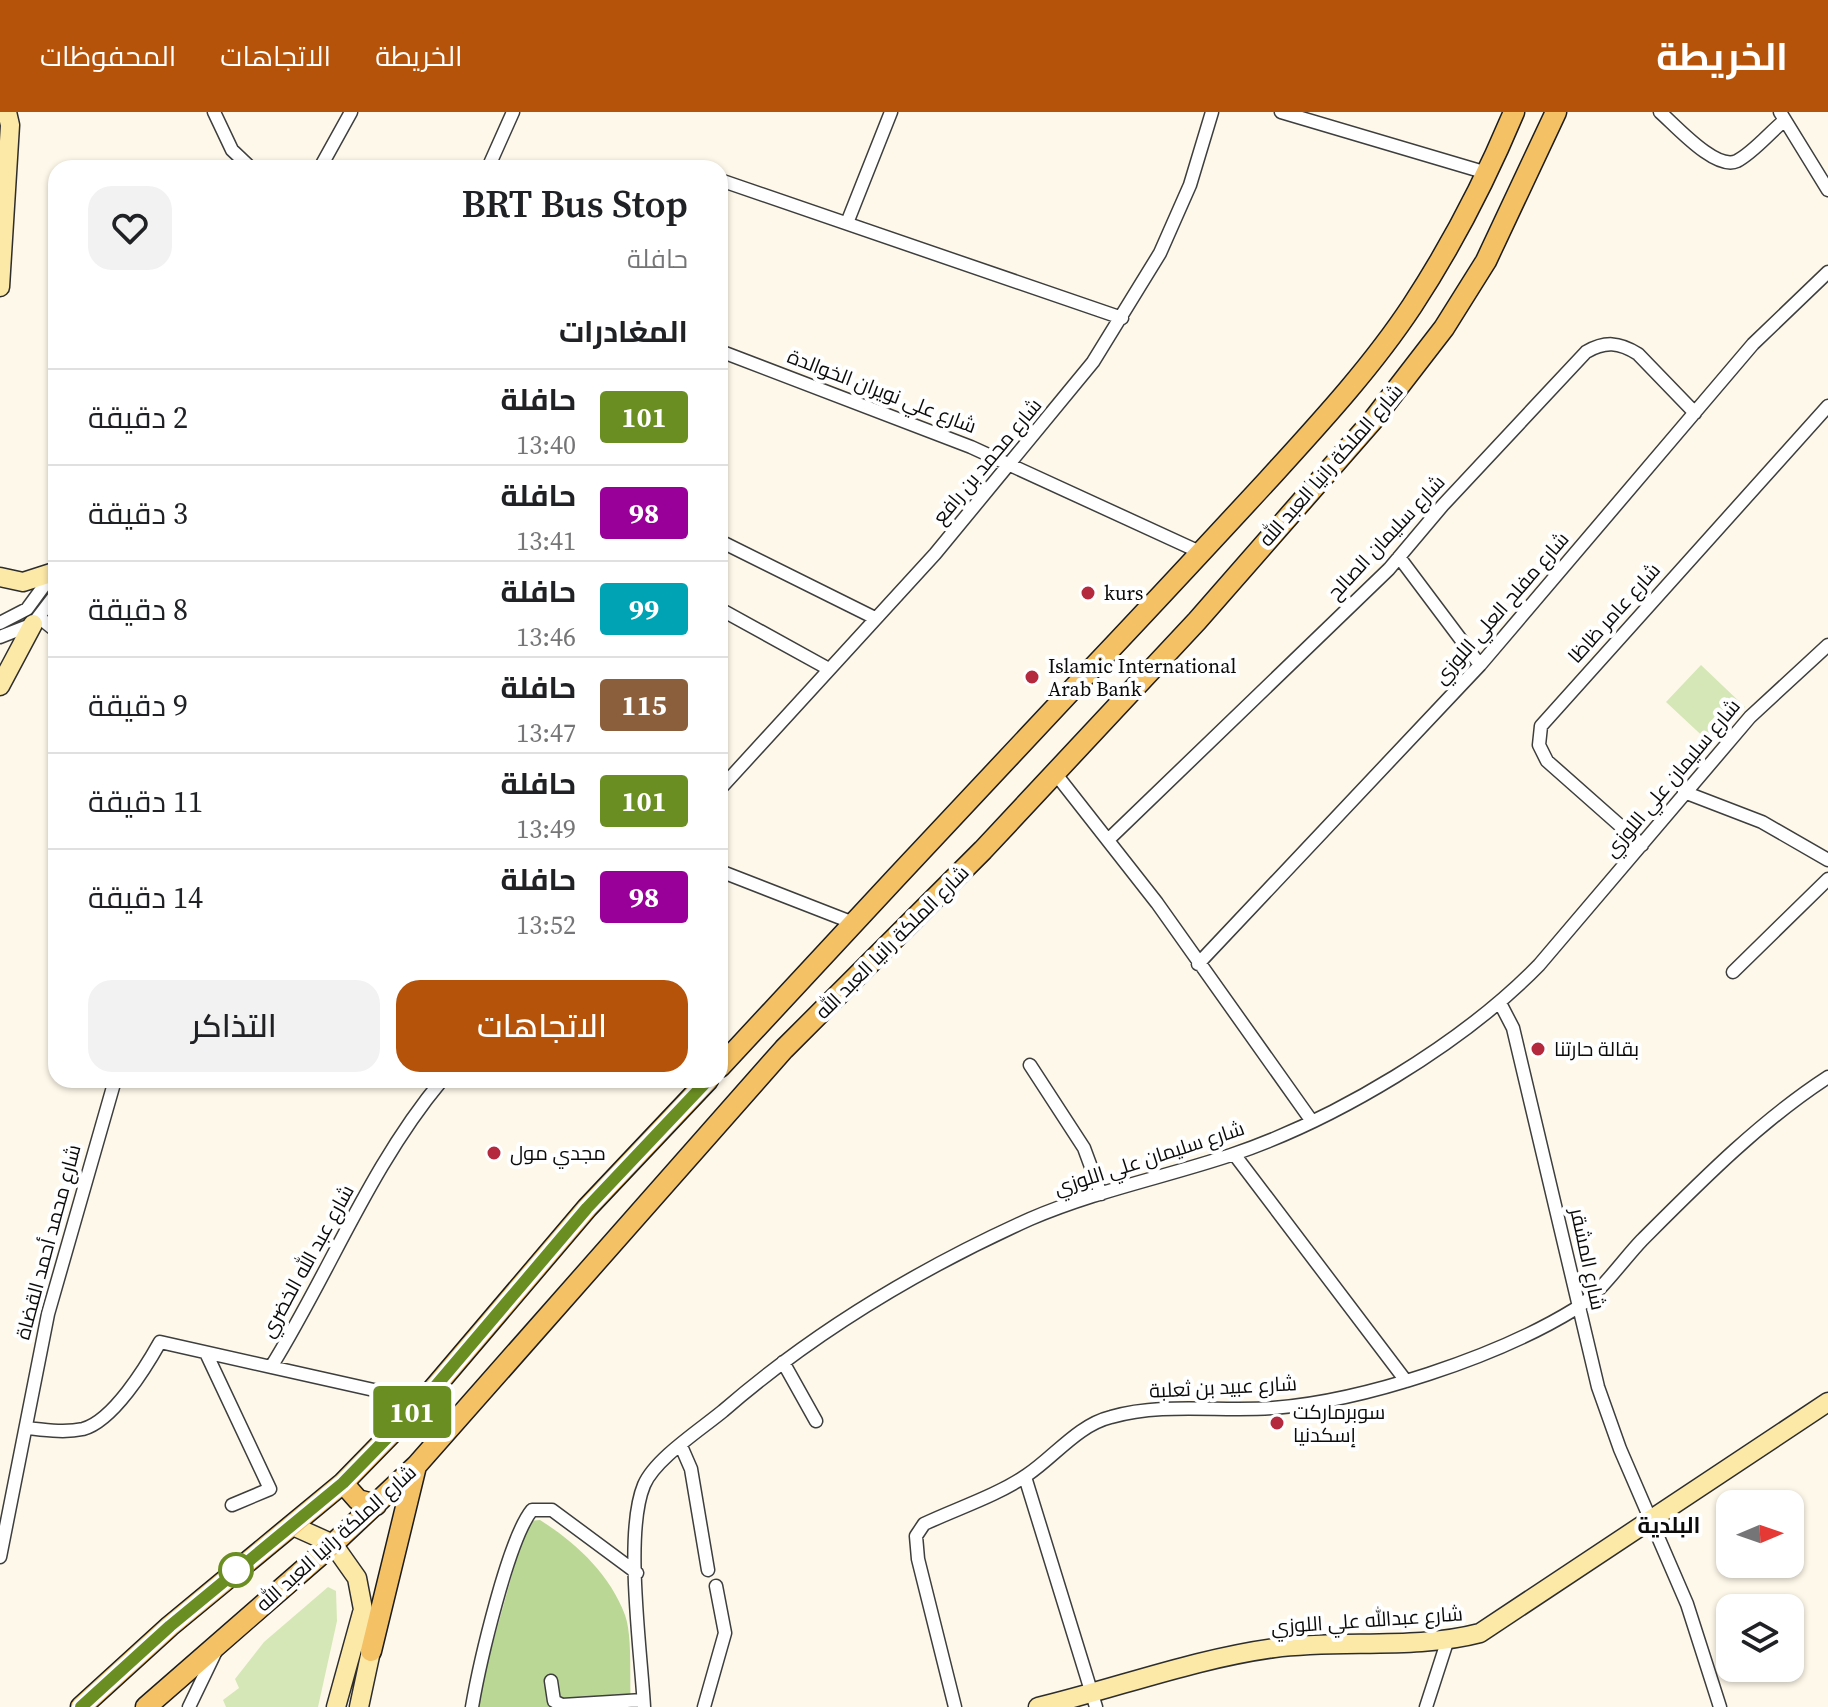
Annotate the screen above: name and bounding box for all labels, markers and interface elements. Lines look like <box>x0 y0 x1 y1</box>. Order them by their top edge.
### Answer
text: الخريطة <box>1656 31 1788 83</box>
text: المحفوظات <box>40 37 176 75</box>
text: الاتجاهات <box>220 37 331 75</box>
text: الخريطة <box>375 37 463 75</box>
text: BRT Bus Stop <box>461 178 688 230</box>
button: heart <box>88 186 172 270</box>
text: حافلة <box>627 241 688 277</box>
text: المغادرات <box>559 311 688 352</box>
street label: شارع علي نويران الخوالدة <box>783 342 981 442</box>
street label: شارع الملكة رانيا العبد الله <box>1253 378 1409 552</box>
text: حافلة <box>501 379 576 420</box>
street label: شارع محمد بن رافع <box>926 392 1048 530</box>
text: 2 دقيقة <box>88 397 188 438</box>
text: 101 <box>621 398 667 436</box>
text: 13:40 <box>516 427 576 463</box>
street label: شارع سليمان الصالح <box>1321 468 1451 606</box>
text: حافلة <box>501 475 576 516</box>
text: 3 دقيقة <box>88 493 188 534</box>
text: 98 <box>629 494 659 532</box>
text: 13:41 <box>516 523 576 559</box>
street label: شارع مفلح العلي اللوزي <box>1427 526 1577 691</box>
street label: شارع عامر ظاظا <box>1561 557 1667 669</box>
text: حافلة <box>501 571 576 612</box>
place label: kurs <box>1104 579 1144 607</box>
marker: kurs <box>1079 584 1097 602</box>
text: 8 دقيقة <box>88 589 188 630</box>
text: 99 <box>629 590 659 628</box>
text: 13:46 <box>516 619 576 655</box>
place label: Islamic International Arab Bank <box>1048 652 1236 703</box>
text: حافلة <box>501 667 576 708</box>
marker: Islamic International Arab Bank <box>1023 668 1041 686</box>
text: 9 دقيقة <box>88 685 188 726</box>
text: 115 <box>621 686 667 724</box>
street label: شارع سليمان علي اللوزي <box>1597 693 1748 864</box>
text: 13:47 <box>516 715 576 751</box>
text: حافلة <box>501 763 576 804</box>
text: 11 دقيقة <box>88 781 203 822</box>
text: 101 <box>621 782 667 820</box>
text: 13:49 <box>516 811 576 847</box>
text: حافلة <box>501 859 576 900</box>
street label: شارع الملكة رانيا العبد الله <box>809 859 975 1025</box>
text: 14 دقيقة <box>88 877 203 918</box>
text: 98 <box>629 878 659 916</box>
text: 13:52 <box>516 907 576 943</box>
button: التذاكر <box>88 980 380 1072</box>
button: الاتجاهات <box>396 980 688 1072</box>
place label: بقالة حارتنا <box>1554 1035 1639 1063</box>
marker: بقالة حارتنا <box>1529 1040 1547 1058</box>
street label: شارع سليمان علي اللوزي <box>1050 1114 1248 1204</box>
place label: مجدي مول <box>510 1139 606 1169</box>
street label: شارع محمد أحمد القضاة <box>8 1141 88 1343</box>
marker: مجدي مول <box>485 1144 503 1162</box>
street label: شارع عبد الله الخضري <box>253 1180 362 1343</box>
street label: شارع المشقر <box>1563 1204 1612 1313</box>
street label: شارع عبيد بن ثعلبة <box>1148 1369 1298 1405</box>
line badge: 101 <box>366 1386 458 1438</box>
text: 101 <box>389 1393 435 1431</box>
place label: سوبرماركت إسكدنيا <box>1293 1398 1385 1449</box>
marker: سوبرماركت إسكدنيا <box>1268 1414 1286 1432</box>
street label: شارع الملكة رانيا العبد الله <box>250 1458 422 1618</box>
north arrow <box>1716 1490 1804 1578</box>
map controls <box>1716 1490 1804 1682</box>
district label: البلدية <box>1638 1510 1700 1540</box>
unlabelled marker <box>219 1553 253 1587</box>
button: layers <box>1716 1594 1804 1682</box>
street label: شارع عبدالله علي اللوزي <box>1270 1599 1464 1643</box>

